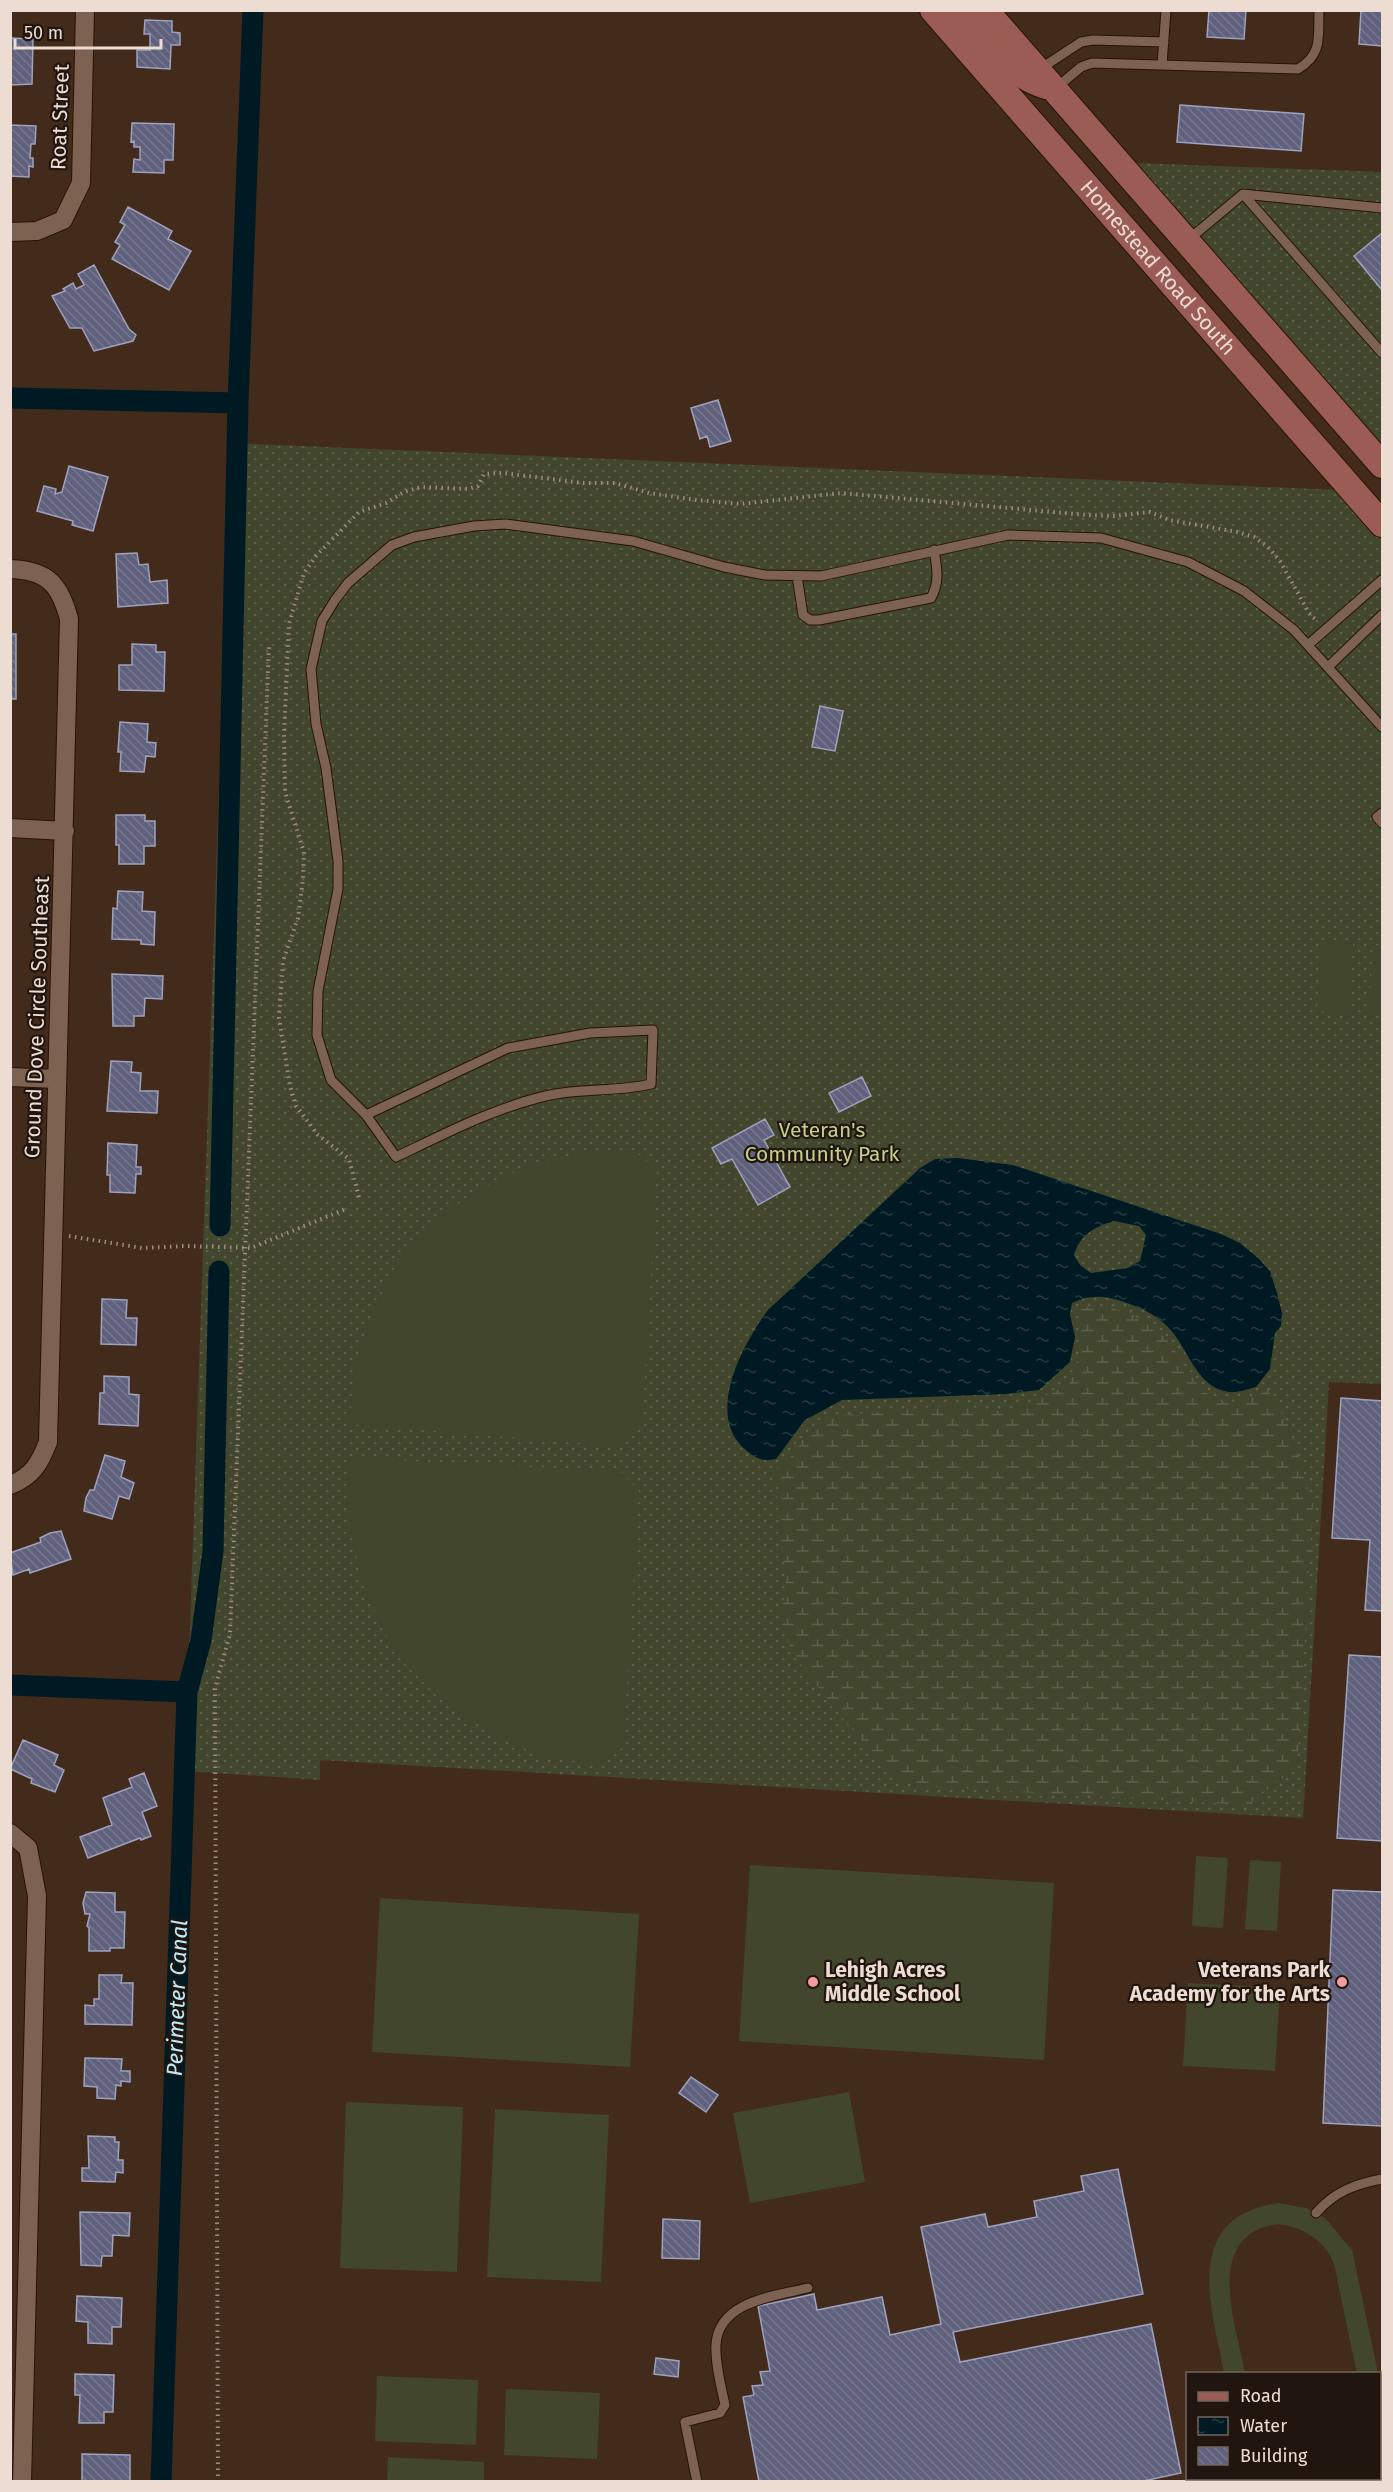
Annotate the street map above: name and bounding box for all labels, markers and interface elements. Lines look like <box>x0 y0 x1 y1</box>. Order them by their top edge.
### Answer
scale bar <box>15 12 160 50</box>
text: 50 m <box>24 22 63 44</box>
street label: Roat Street <box>45 63 75 170</box>
street label: Homestead Road South <box>1075 175 1241 360</box>
street label: Ground Dove Circle Southeast <box>19 875 55 1159</box>
park label: Veteran's Community Park <box>745 1117 900 1167</box>
water label: Perimeter Canal <box>161 1919 193 2077</box>
place label: Lehigh Acres Middle School <box>825 1957 961 2007</box>
place label: Veterans Park Academy for the Arts <box>1129 1957 1330 2007</box>
marker: Lehigh Acres Middle School <box>806 1975 820 1989</box>
marker: Veterans Park Academy for the Arts <box>1335 1975 1349 1989</box>
legend <box>1186 2372 1381 2480</box>
text: Road <box>1240 2385 1282 2407</box>
text: Water <box>1240 2415 1287 2437</box>
text: Building <box>1240 2445 1308 2467</box>

